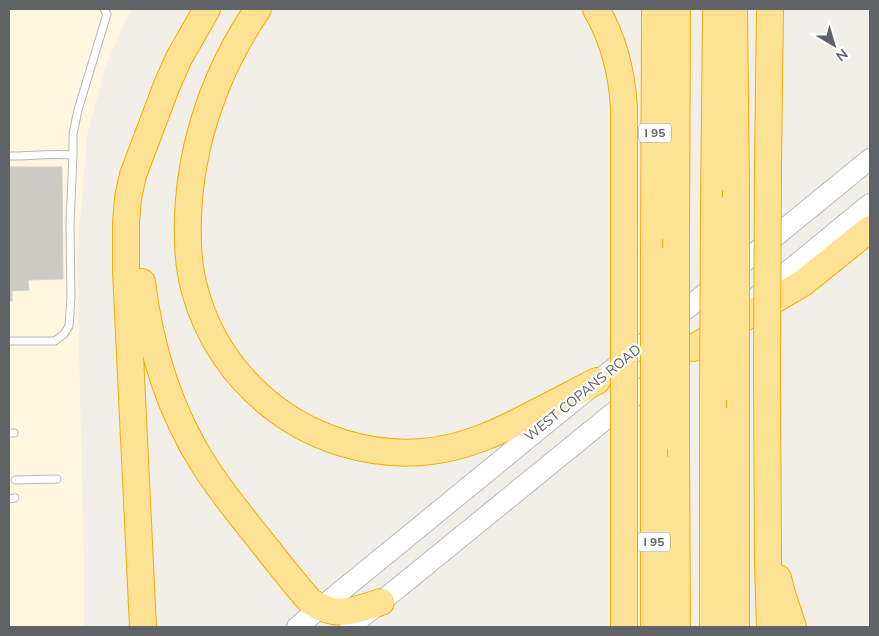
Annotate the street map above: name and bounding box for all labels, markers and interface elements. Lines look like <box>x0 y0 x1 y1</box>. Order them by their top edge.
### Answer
north arrow <box>809 20 859 70</box>
text: N <box>832 44 852 66</box>
road number: I 95 <box>639 124 671 142</box>
street label: WEST COPANS ROAD <box>521 340 645 446</box>
road number: I 95 <box>638 532 670 552</box>

